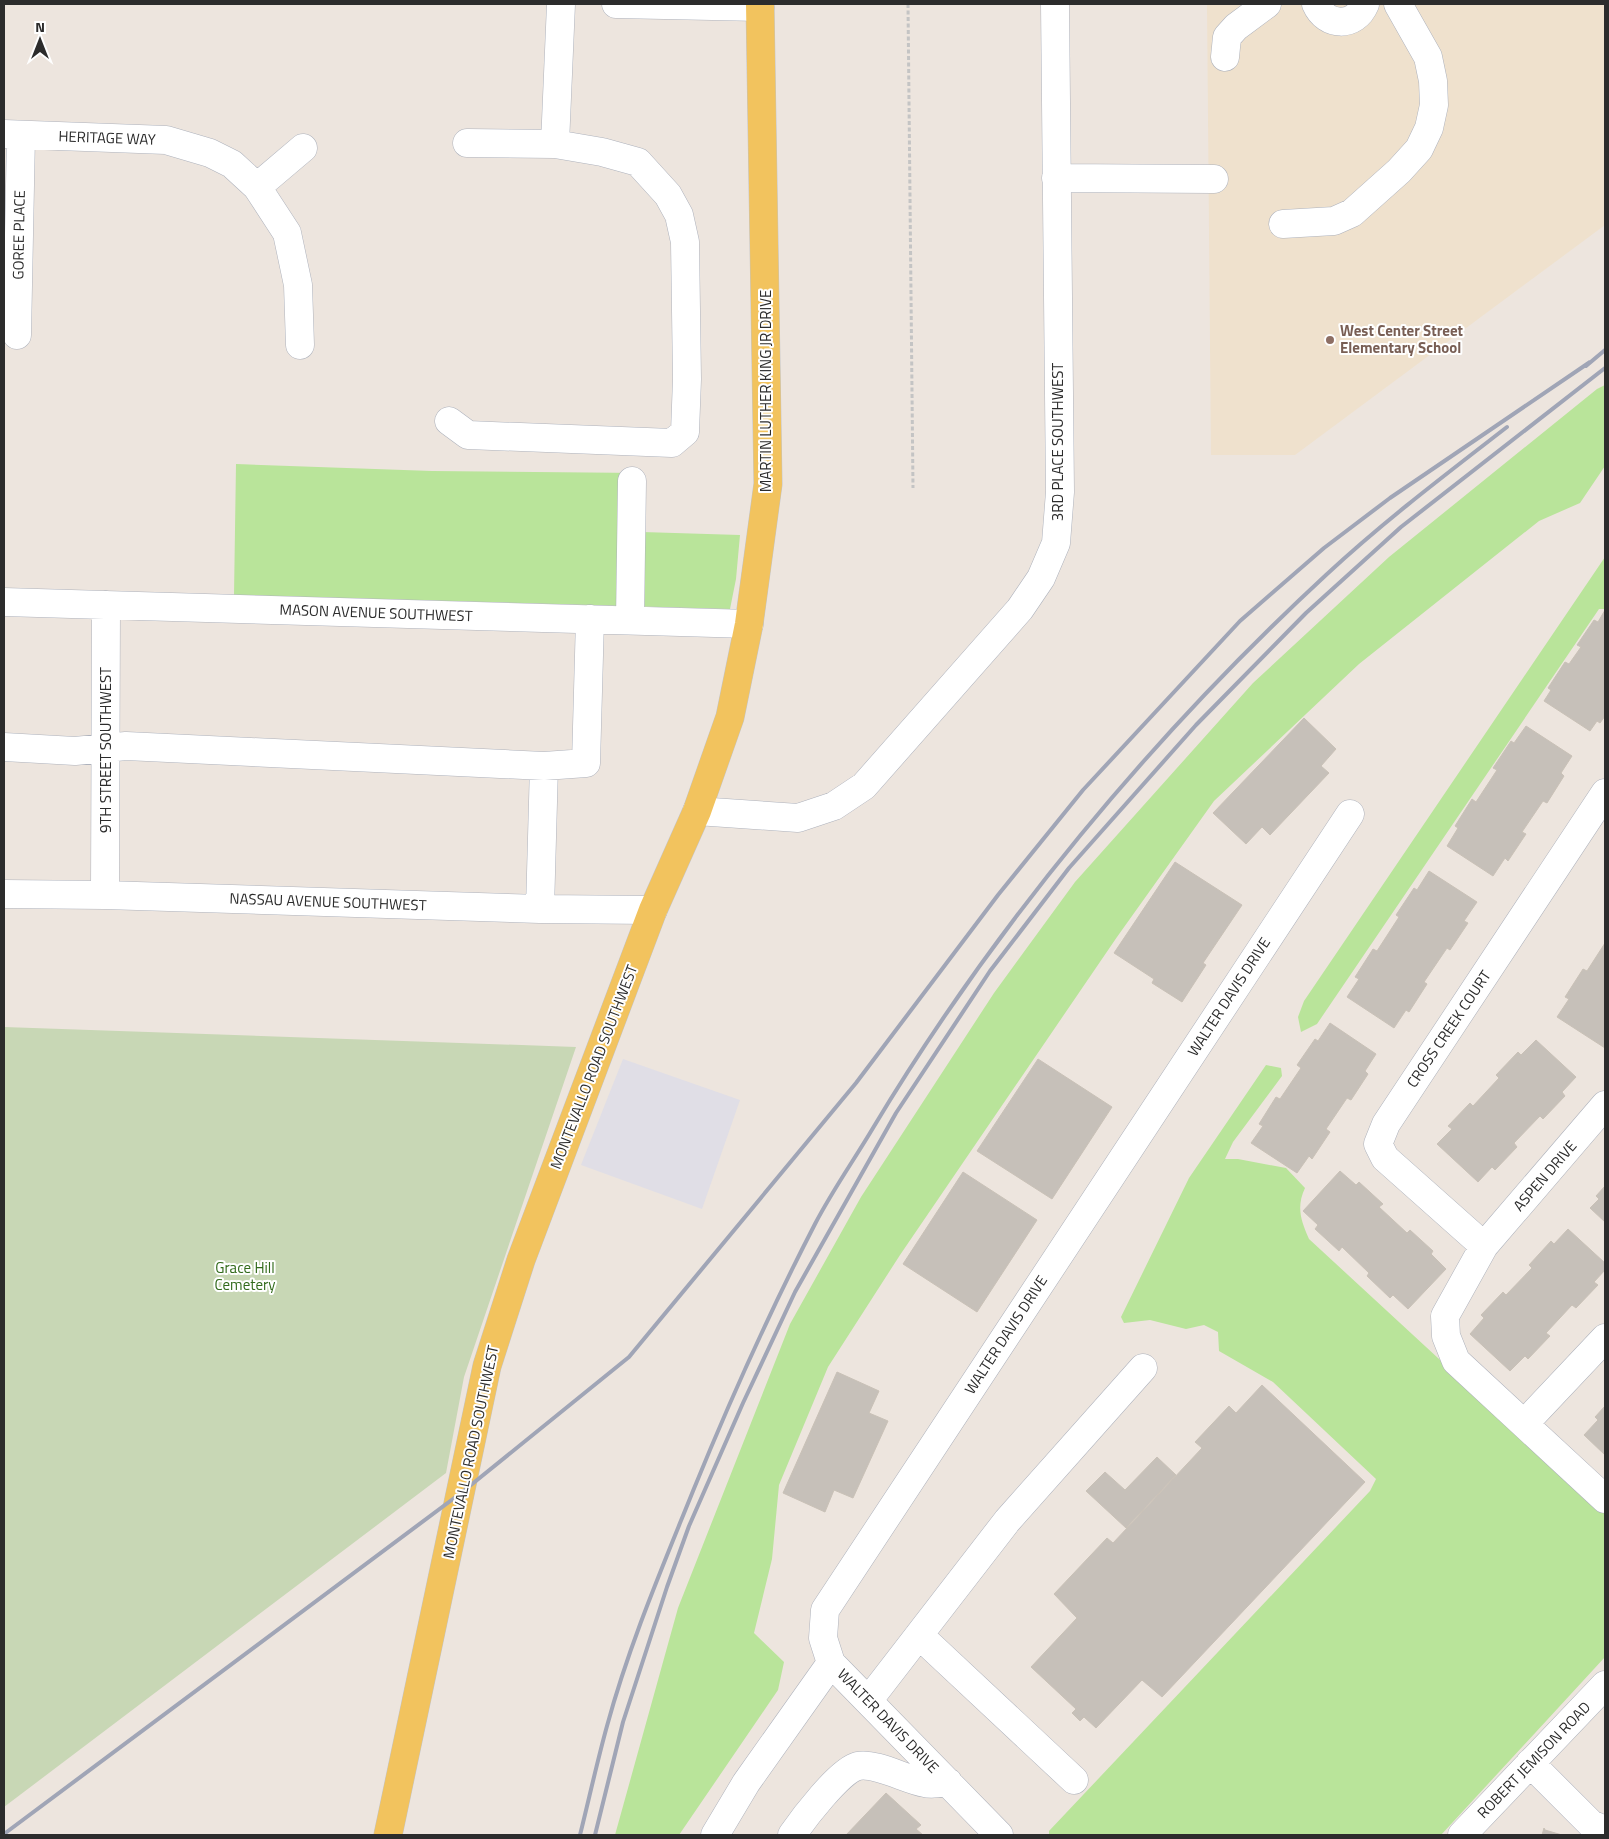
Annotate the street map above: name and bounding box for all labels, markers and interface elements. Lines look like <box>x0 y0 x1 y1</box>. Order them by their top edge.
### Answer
north arrow <box>15 15 65 65</box>
text: N <box>35 16 45 37</box>
street label: HERITAGE WAY <box>58 124 156 151</box>
street label: GOREE PLACE <box>6 190 31 280</box>
street label: MARTIN LUTHER KING JR DRIVE <box>754 290 777 492</box>
place label: West Center Street Elementary School <box>1340 319 1464 359</box>
marker: West Center Street Elementary School <box>1324 334 1336 346</box>
street label: 3RD PLACE SOUTHWEST <box>1046 363 1069 521</box>
street label: MASON AVENUE SOUTHWEST <box>279 598 473 627</box>
street label: 9TH STREET SOUTHWEST <box>94 667 117 833</box>
street label: NASSAU AVENUE SOUTHWEST <box>229 887 427 916</box>
street label: WALTER DAVIS DRIVE <box>1181 933 1276 1061</box>
street label: MONTEVALLO ROAD SOUTHWEST <box>544 961 643 1172</box>
street label: CROSS CREEK COURT <box>1401 965 1497 1092</box>
street label: ASPEN DRIVE <box>1507 1135 1582 1216</box>
park label: Grace Hill Cemetery <box>215 1256 275 1296</box>
street label: WALTER DAVIS DRIVE <box>958 1271 1053 1399</box>
street label: MONTEVALLO ROAD SOUTHWEST <box>437 1343 504 1561</box>
street label: WALTER DAVIS DRIVE <box>832 1663 945 1778</box>
street label: ROBERT JEMISON ROAD <box>1472 1696 1596 1823</box>

